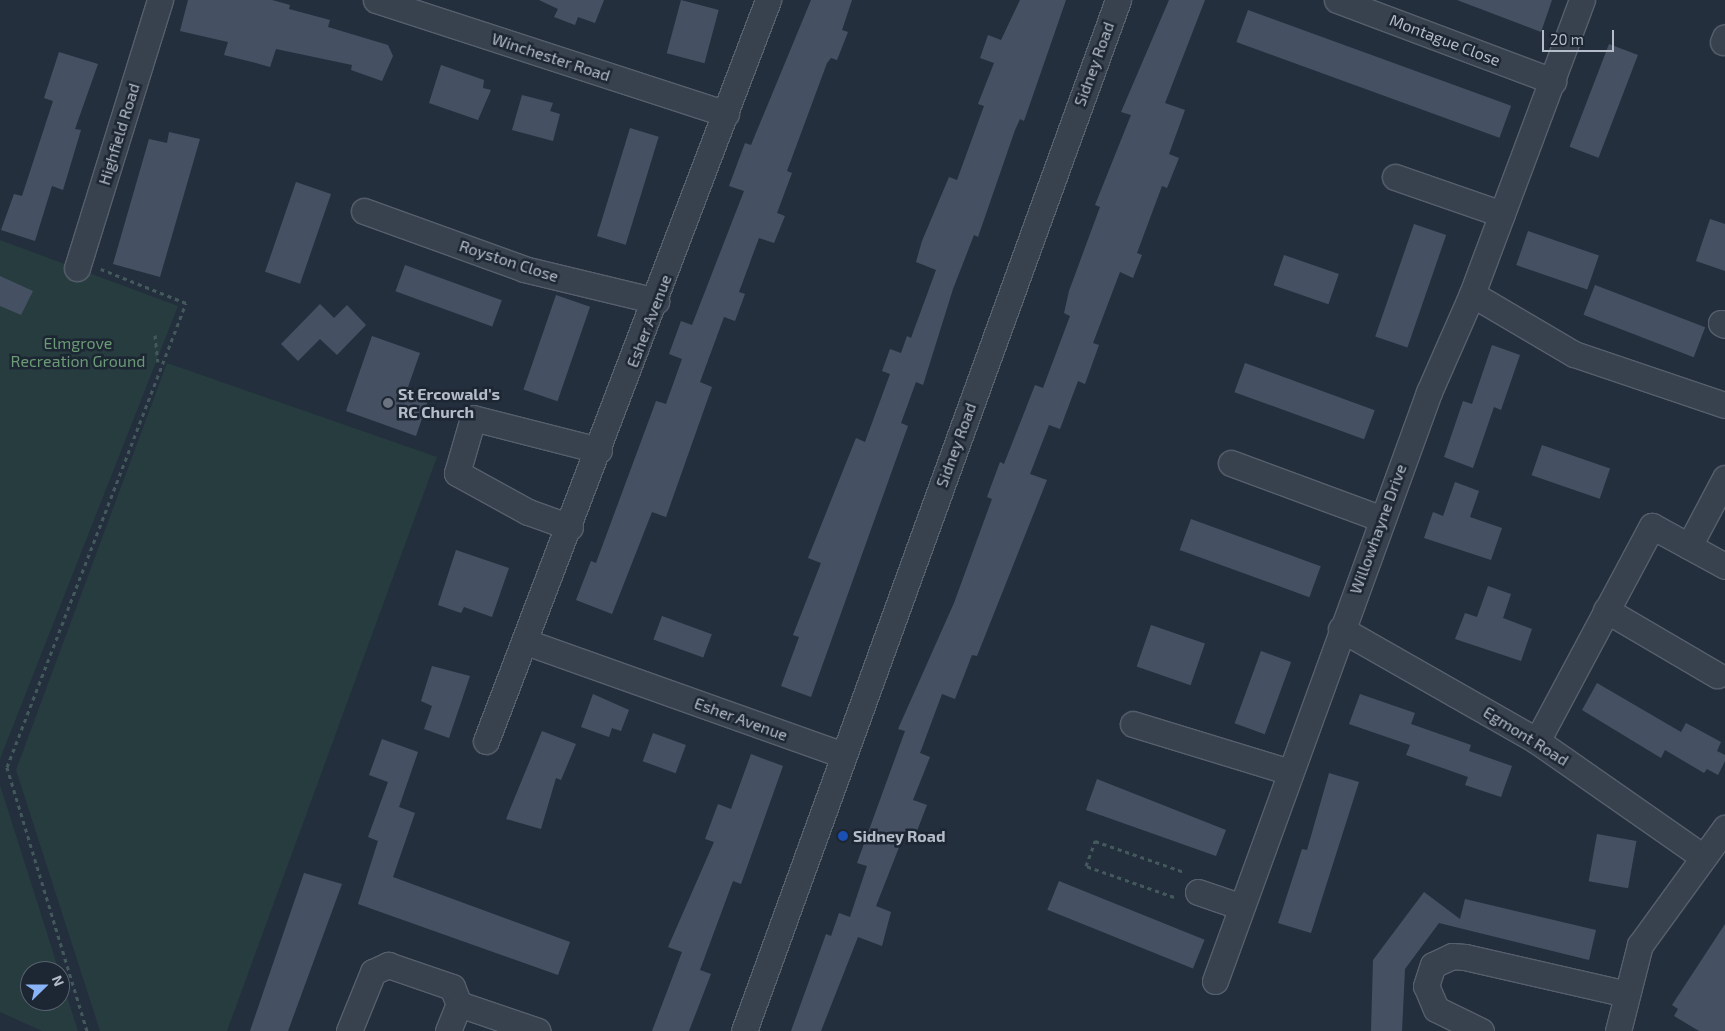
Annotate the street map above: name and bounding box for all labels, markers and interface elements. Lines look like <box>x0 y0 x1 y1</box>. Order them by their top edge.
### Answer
street label: Montague Close <box>1387 10 1503 70</box>
street label: Sidney Road <box>1070 19 1118 109</box>
scale bar <box>1545 20 1618 52</box>
street label: Winchester Road <box>489 29 613 85</box>
text: 20 m <box>1550 30 1584 48</box>
street label: Highfield Road <box>94 81 144 187</box>
street label: Royston Close <box>457 236 561 286</box>
street label: Esher Avenue <box>622 272 676 370</box>
park label: Elmgrove Recreation Ground <box>11 333 145 371</box>
place label: St Ercowald's RC Church <box>398 384 500 422</box>
marker: St Ercowald's RC Church <box>382 397 394 409</box>
street label: Sidney Road <box>932 400 980 490</box>
street label: Willowhayne Drive <box>1346 461 1410 597</box>
street label: Esher Avenue <box>691 693 791 745</box>
street label: Egmont Road <box>1480 702 1572 770</box>
place label: Sidney Road <box>853 826 946 846</box>
marker: Sidney Road <box>837 830 849 842</box>
north arrow <box>20 961 70 1011</box>
text: N <box>49 973 68 988</box>

